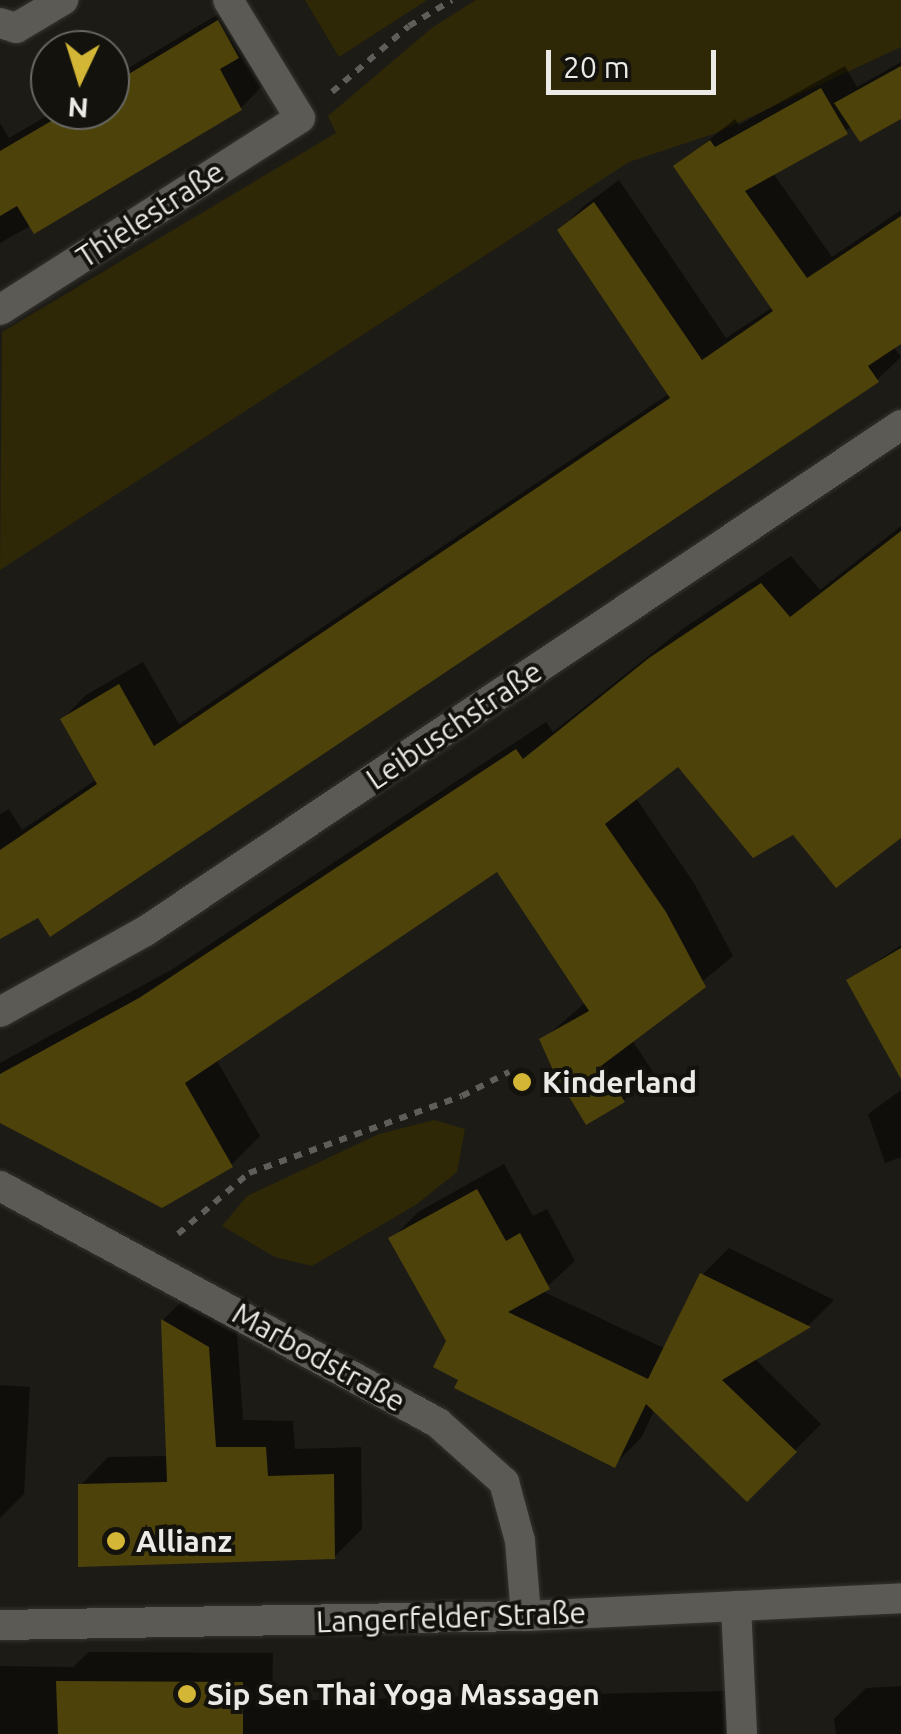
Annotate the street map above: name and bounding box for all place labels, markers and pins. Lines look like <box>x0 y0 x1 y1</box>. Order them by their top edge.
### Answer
place label: Kinderland <box>542 1064 697 1100</box>
marker: Kinderland <box>511 1071 533 1093</box>
place label: Allianz <box>136 1523 232 1559</box>
marker: Allianz <box>105 1530 127 1552</box>
place label: Sip Sen Thai Yoga Massagen <box>207 1676 600 1712</box>
marker: Sip Sen Thai Yoga Massagen <box>176 1683 198 1705</box>

